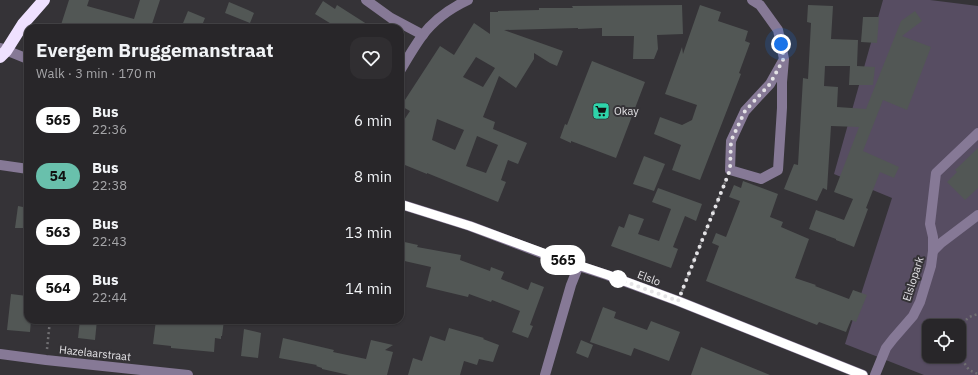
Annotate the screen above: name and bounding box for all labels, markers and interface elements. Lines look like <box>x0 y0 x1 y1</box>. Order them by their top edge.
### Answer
your location <box>771 34 791 54</box>
button: heart <box>350 37 392 79</box>
text: Evergem Bruggemanstraat <box>36 38 274 62</box>
text: Walk · 3 min · 170 m <box>36 65 156 82</box>
supermarket icon: Okay <box>591 101 611 121</box>
text: Bus <box>92 102 119 121</box>
place label: Okay <box>614 104 639 118</box>
text: 565 <box>45 111 71 129</box>
text: 6 min <box>354 111 392 130</box>
text: 22:36 <box>92 121 127 138</box>
text: Bus <box>92 158 119 177</box>
text: 54 <box>50 167 66 185</box>
text: 8 min <box>354 167 392 186</box>
text: 22:38 <box>92 177 127 194</box>
text: Bus <box>92 214 119 233</box>
text: 563 <box>45 223 71 241</box>
text: 13 min <box>345 223 392 242</box>
text: 22:43 <box>92 233 127 250</box>
line badge: 565 <box>540 247 586 273</box>
text: 565 <box>550 251 576 269</box>
street label: Elslopark <box>899 255 927 303</box>
street label: Elslo <box>635 267 663 289</box>
text: Bus <box>92 270 119 289</box>
unlabelled marker <box>609 270 627 288</box>
text: 564 <box>45 279 71 297</box>
text: 14 min <box>345 279 392 298</box>
text: 22:44 <box>92 289 127 306</box>
map controls <box>922 319 966 363</box>
button: locate <box>922 319 966 363</box>
street label: Hazelaarstraat <box>58 342 132 364</box>

